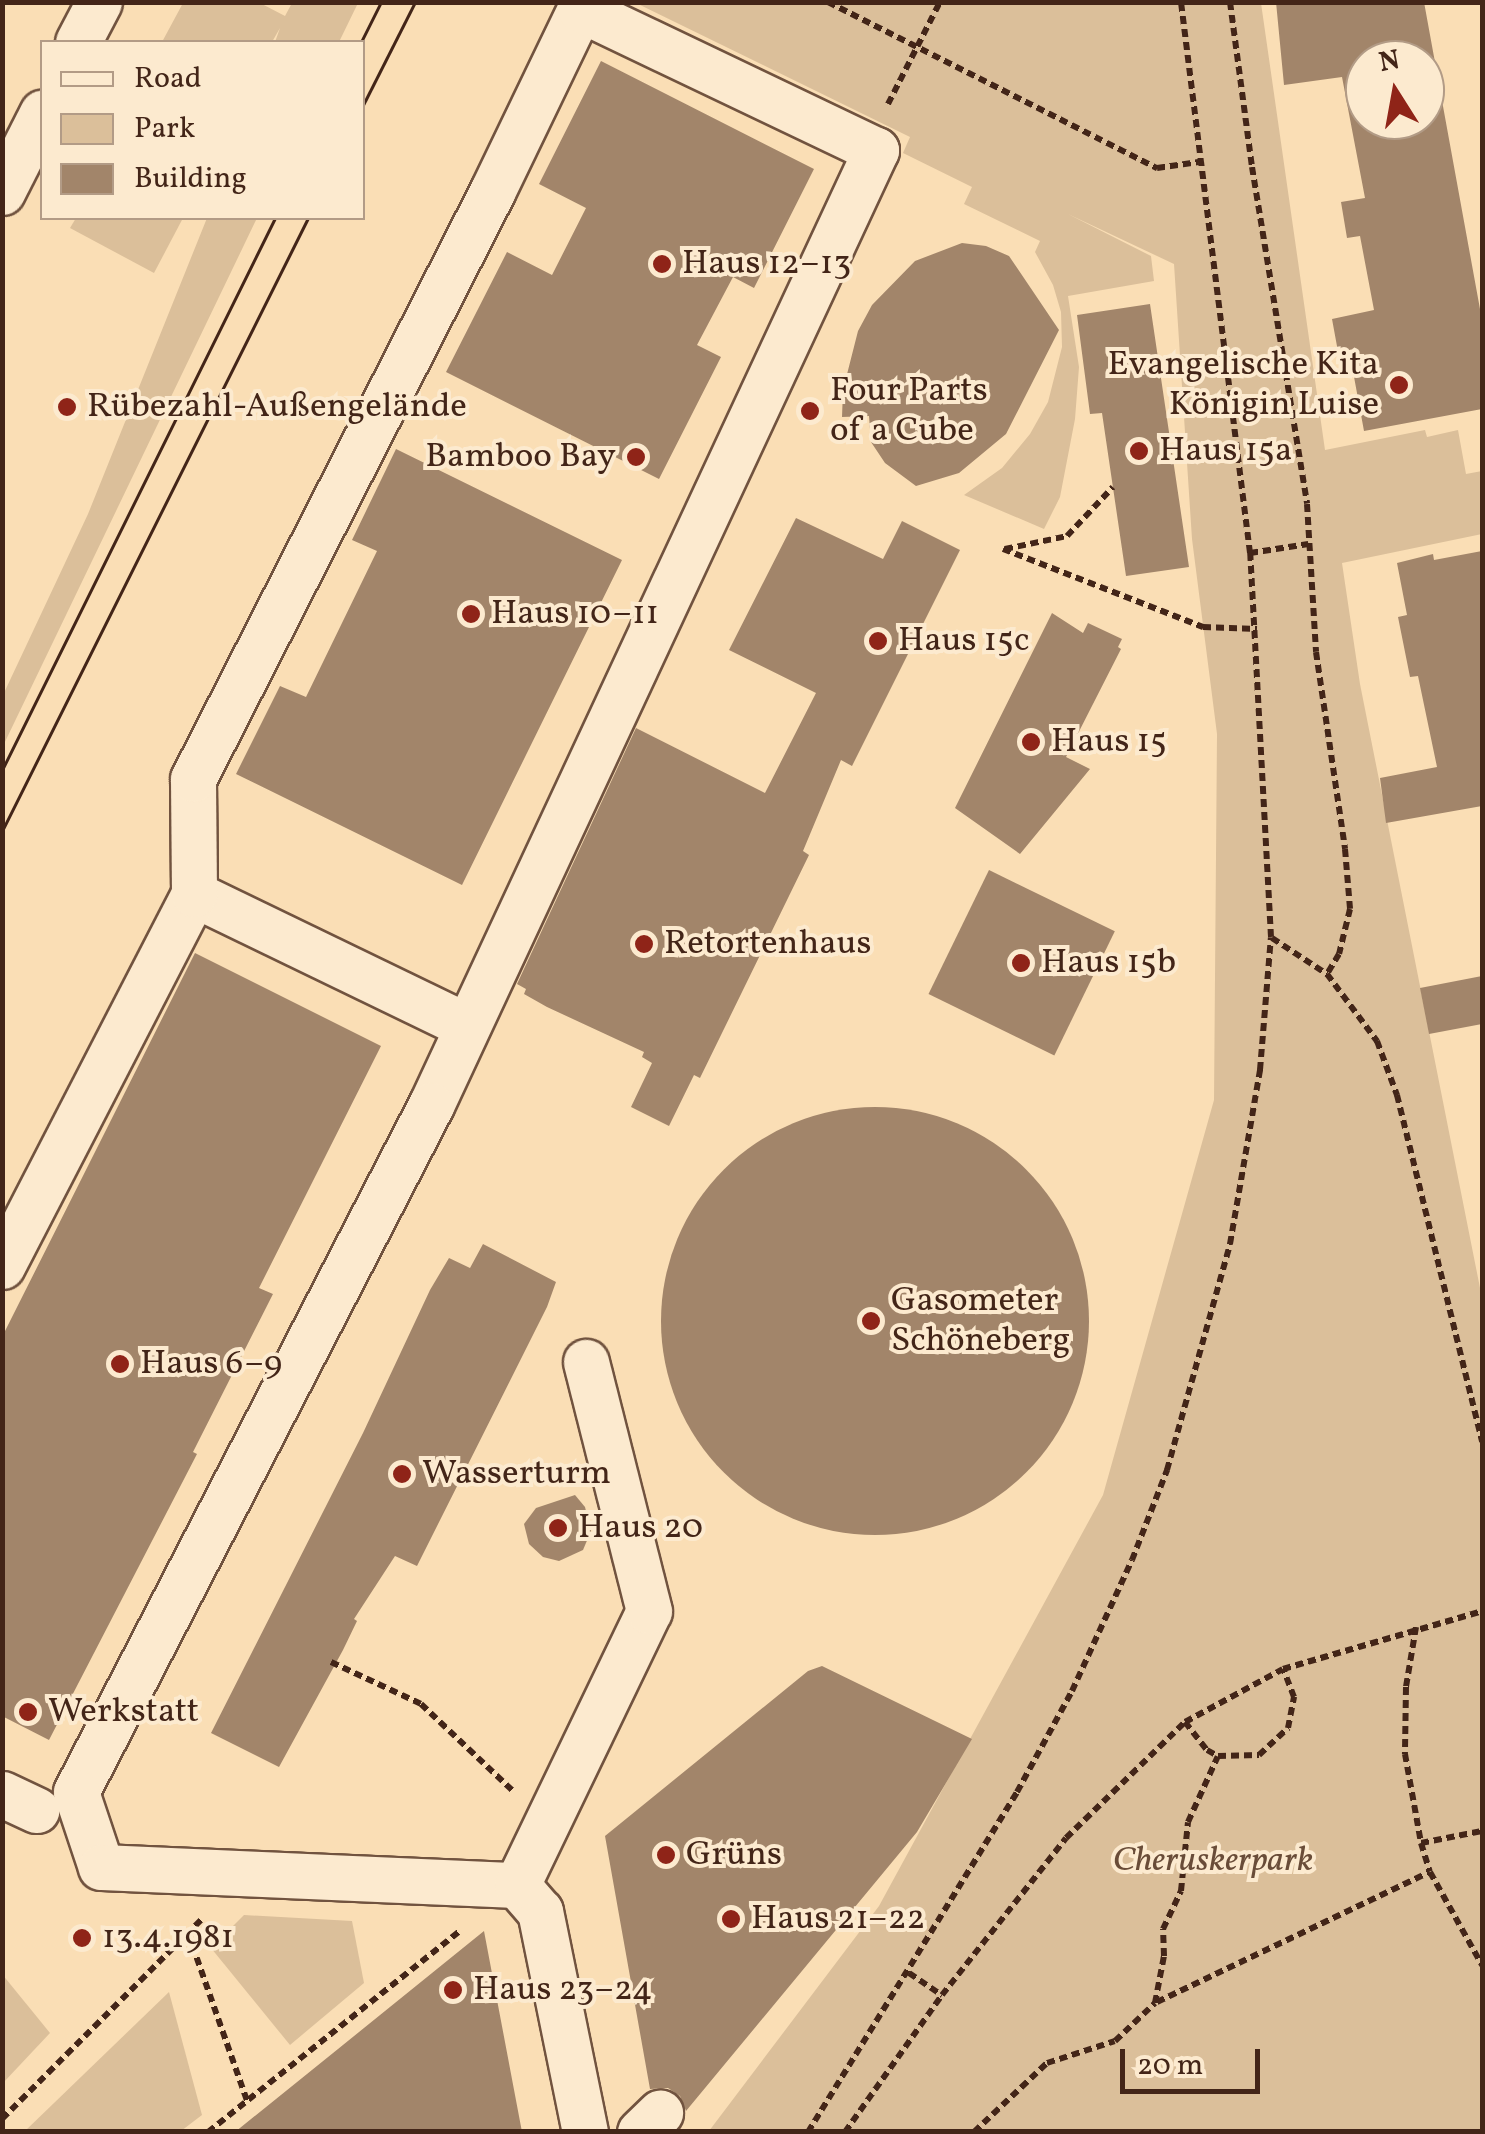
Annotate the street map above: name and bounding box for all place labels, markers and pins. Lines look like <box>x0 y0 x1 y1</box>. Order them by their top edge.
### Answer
place label: Haus 12–13 <box>682 243 851 285</box>
marker: Haus 12–13 <box>651 253 673 275</box>
place label: Evangelische Kita Königin Luise <box>1108 344 1379 426</box>
place label: Four Parts of a Cube <box>830 370 988 452</box>
marker: Evangelische Kita Königin Luise <box>1388 374 1410 396</box>
place label: Rübezahl-Außengelände <box>87 386 467 428</box>
marker: Rübezahl-Außengelände <box>56 396 78 418</box>
marker: Four Parts of a Cube <box>799 400 821 422</box>
place label: Haus 15a <box>1159 430 1292 472</box>
place label: Bamboo Bay <box>425 436 616 478</box>
marker: Haus 15a <box>1128 440 1150 462</box>
marker: Bamboo Bay <box>625 446 647 468</box>
place label: Haus 10–11 <box>491 593 659 635</box>
marker: Haus 10–11 <box>460 603 482 625</box>
place label: Haus 15c <box>898 620 1030 662</box>
marker: Haus 15c <box>867 630 889 652</box>
place label: Haus 15 <box>1051 721 1167 763</box>
marker: Haus 15 <box>1020 731 1042 753</box>
place label: Retortenhaus <box>664 923 871 965</box>
marker: Retortenhaus <box>633 933 655 955</box>
place label: Haus 15b <box>1041 942 1176 984</box>
marker: Haus 15b <box>1010 952 1032 974</box>
place label: Gasometer Schöneberg <box>891 1280 1070 1362</box>
marker: Gasometer Schöneberg <box>860 1310 882 1332</box>
place label: Haus 6–9 <box>140 1343 282 1385</box>
marker: Haus 6–9 <box>109 1353 131 1375</box>
place label: Wasserturm <box>422 1453 611 1495</box>
marker: Wasserturm <box>391 1463 413 1485</box>
place label: Haus 20 <box>578 1507 703 1549</box>
marker: Haus 20 <box>547 1517 569 1539</box>
place label: Werkstatt <box>48 1691 199 1733</box>
marker: Werkstatt <box>17 1701 39 1723</box>
place label: Grüns <box>686 1834 782 1876</box>
marker: Grüns <box>655 1844 677 1866</box>
place label: Haus 21–22 <box>751 1898 925 1940</box>
marker: Haus 21–22 <box>720 1908 742 1930</box>
place label: 13.4.1981 <box>102 1917 234 1959</box>
marker: 13.4.1981 <box>71 1927 93 1949</box>
place label: Haus 23–24 <box>473 1969 653 2011</box>
marker: Haus 23–24 <box>442 1979 464 2001</box>

